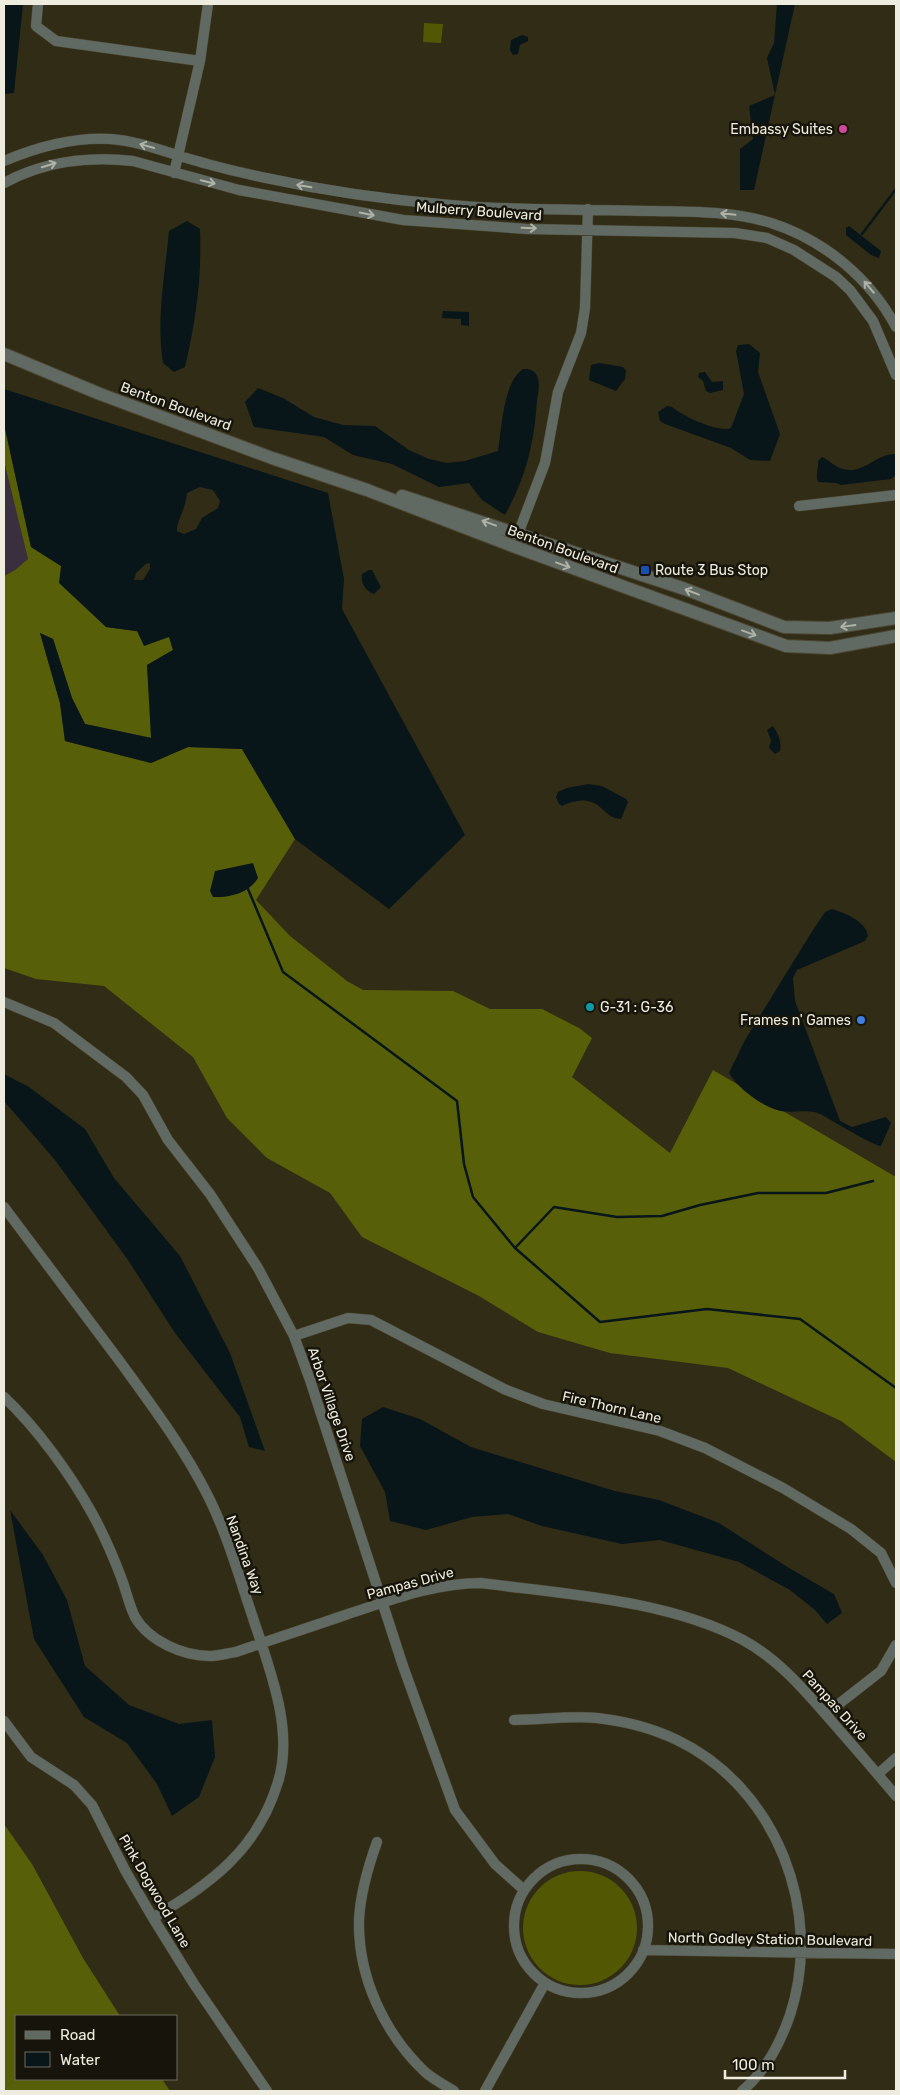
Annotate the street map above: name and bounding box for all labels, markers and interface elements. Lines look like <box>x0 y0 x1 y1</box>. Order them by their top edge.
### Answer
place label: Embassy Suites <box>730 121 833 138</box>
marker: Embassy Suites <box>837 123 849 135</box>
one-way arrow <box>139 141 155 150</box>
one-way arrow <box>41 160 57 170</box>
one-way arrow <box>199 178 215 187</box>
one-way arrow <box>297 180 313 190</box>
street label: Mulberry Boulevard <box>415 199 542 224</box>
one-way arrow <box>720 209 736 219</box>
one-way arrow <box>358 210 374 220</box>
one-way arrow <box>520 224 536 233</box>
one-way arrow <box>863 280 875 293</box>
street label: Benton Boulevard <box>118 379 233 434</box>
one-way arrow <box>481 518 497 527</box>
street label: Benton Boulevard <box>505 522 620 577</box>
one-way arrow <box>555 561 570 570</box>
place label: Route 3 Bus Stop <box>655 562 768 579</box>
marker: Route 3 Bus Stop <box>639 564 651 576</box>
one-way arrow <box>685 587 701 596</box>
one-way arrow <box>840 621 856 631</box>
one-way arrow <box>741 629 756 638</box>
place label: G-31 : G-36 <box>600 999 673 1016</box>
marker: G-31 : G-36 <box>584 1001 596 1013</box>
place label: Frames n' Games <box>740 1012 851 1029</box>
marker: Frames n' Games <box>855 1014 867 1026</box>
street label: Arbor Village Drive <box>304 1345 359 1464</box>
street label: Fire Thorn Lane <box>561 1388 663 1427</box>
street label: Nandina Way <box>222 1513 267 1597</box>
street label: Pampas Drive <box>365 1564 456 1603</box>
street label: Pampas Drive <box>798 1666 871 1744</box>
street label: Pink Dogwood Lane <box>115 1831 194 1951</box>
street label: North Godley Station Boulevard <box>668 1929 872 1950</box>
legend <box>15 2015 178 2080</box>
text: Road <box>60 2026 96 2044</box>
scale bar <box>725 2048 845 2080</box>
text: Water <box>60 2051 100 2069</box>
text: 100 m <box>732 2056 774 2074</box>

